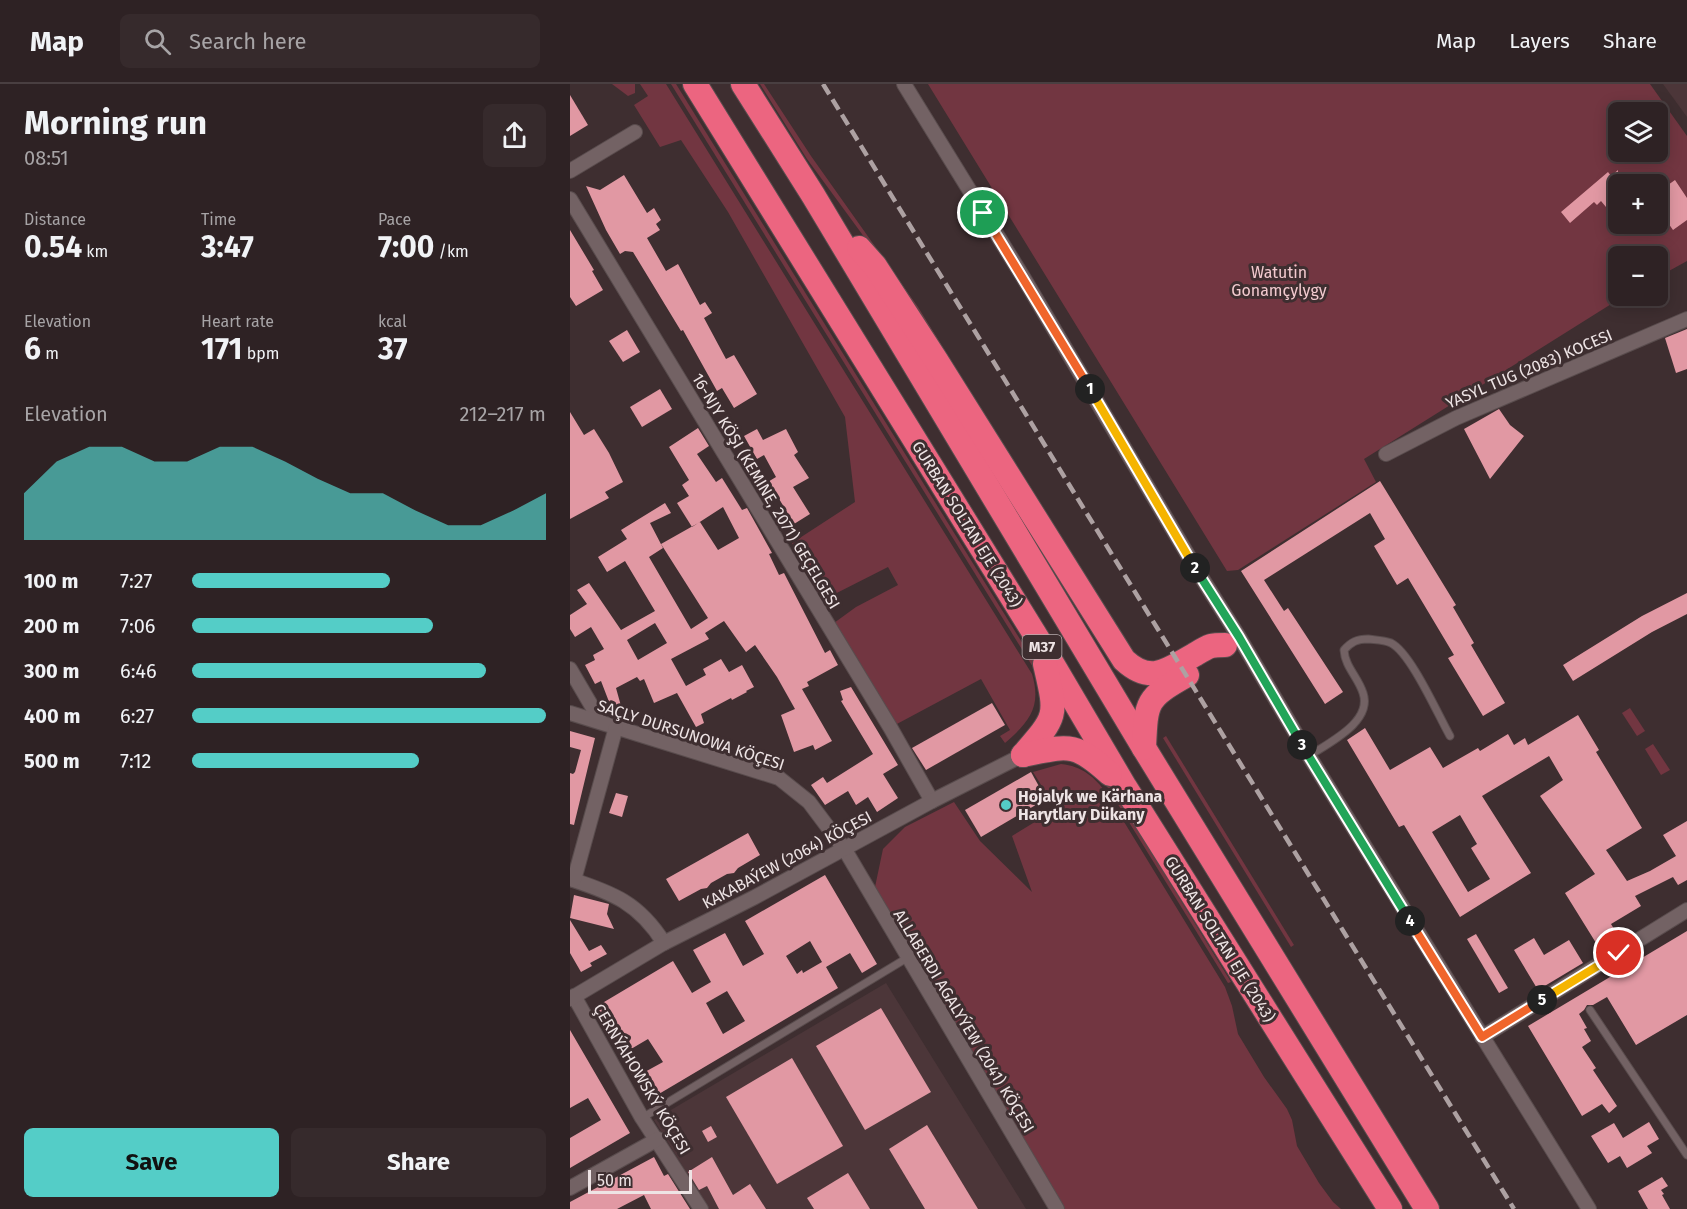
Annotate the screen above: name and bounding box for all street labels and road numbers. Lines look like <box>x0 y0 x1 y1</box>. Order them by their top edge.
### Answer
street label: YASYL TUG (2083) KOCESI <box>1443 325 1615 413</box>
street label: 16-NJY KÖŞI (KEMINE, 2071) GEÇELGESI <box>687 370 844 613</box>
street label: GURBAN SOLTAN EJE (2043) <box>908 437 1026 611</box>
road number: M37 <box>1022 635 1062 659</box>
street label: SAÇLY DURSUNOWA KÖÇESI <box>595 696 787 775</box>
street label: KAKABAÝEW (2064) KÖÇESI <box>698 806 876 914</box>
street label: GURBAN SOLTAN EJE (2043) <box>1161 852 1279 1026</box>
street label: ALLABERDI AGALYÝEW (2041) KÖÇESI <box>889 905 1039 1137</box>
street label: ÇERNÝAHOWSKÝ KÖÇESI <box>589 1000 695 1158</box>

